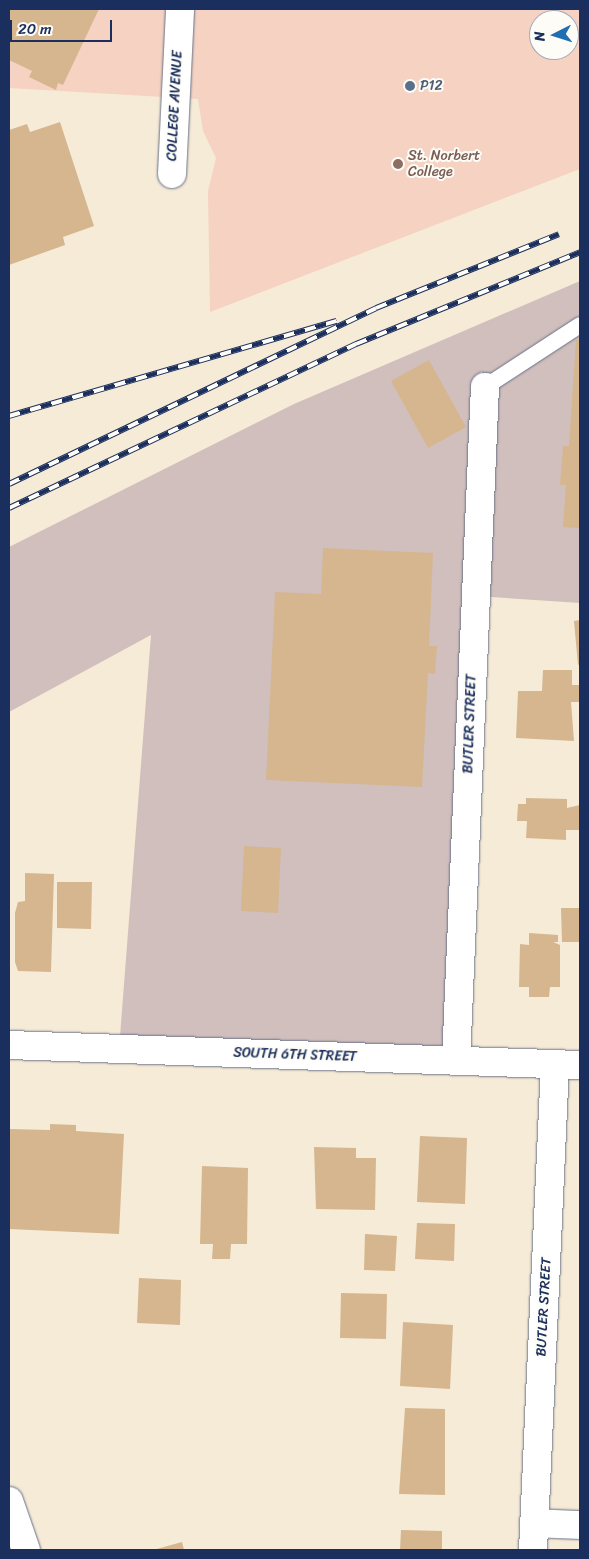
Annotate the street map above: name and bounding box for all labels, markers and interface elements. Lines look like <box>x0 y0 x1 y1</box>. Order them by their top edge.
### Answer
scale bar <box>12 10 115 42</box>
north arrow <box>529 10 579 60</box>
text: 20 m <box>18 16 52 42</box>
text: N <box>527 30 552 42</box>
street label: COLLEGE AVENUE <box>164 50 186 162</box>
place label: P12 <box>420 78 443 94</box>
marker: P12 <box>404 80 416 92</box>
place label: St. Norbert College <box>408 148 480 180</box>
marker: St. Norbert College <box>392 158 404 170</box>
street label: BUTLER STREET <box>460 674 480 774</box>
street label: SOUTH 6TH STREET <box>232 1044 358 1066</box>
street label: BUTLER STREET <box>533 1257 555 1357</box>

